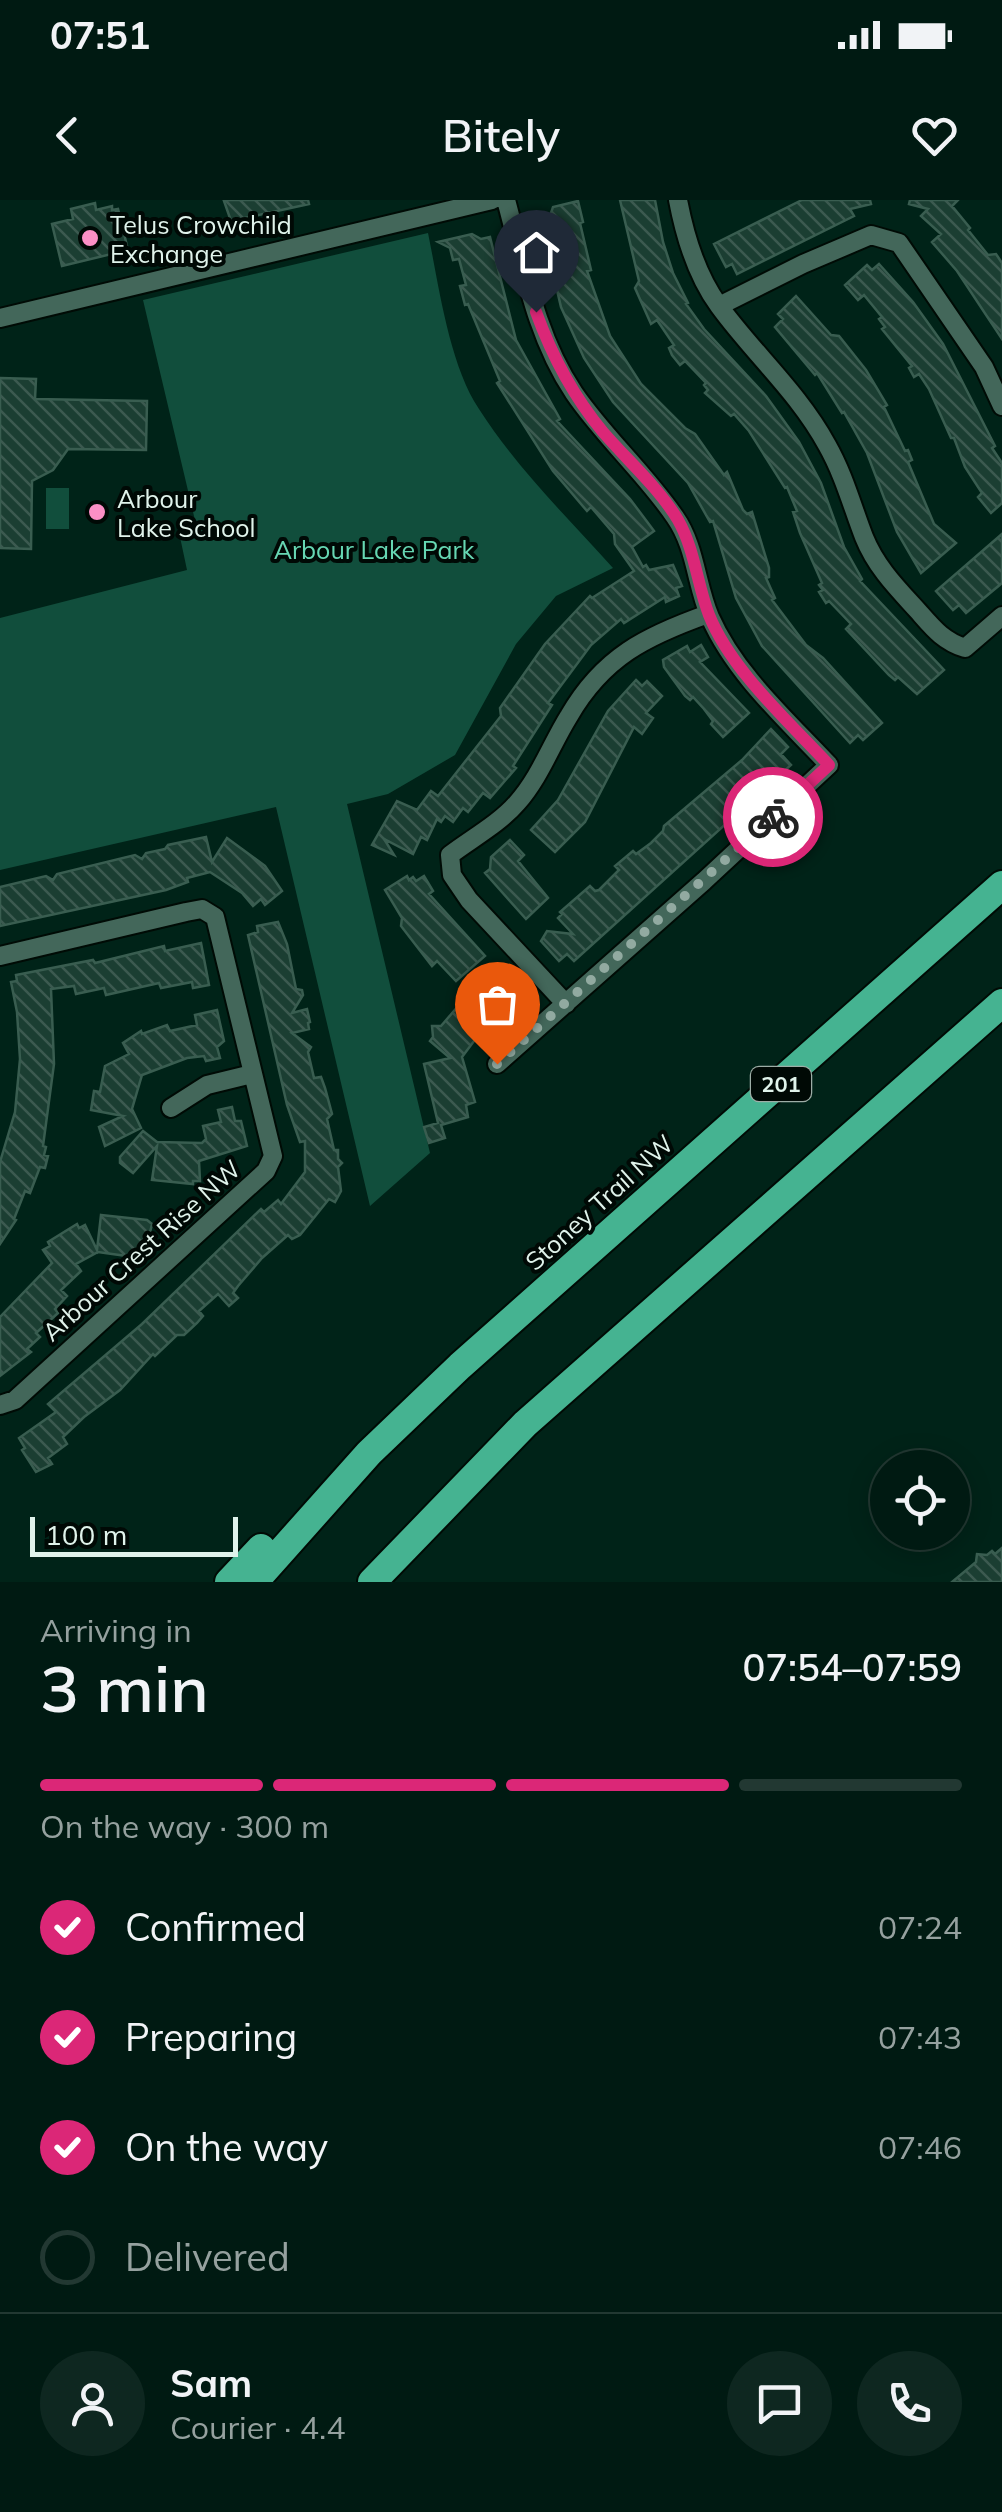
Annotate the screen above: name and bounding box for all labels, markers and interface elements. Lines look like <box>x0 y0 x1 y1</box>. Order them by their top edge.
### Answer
text: 07:51 <box>50 11 151 59</box>
text: Bitely <box>442 107 560 163</box>
icon: back <box>40 108 95 163</box>
icon: heart <box>907 108 962 163</box>
place label: Telus Crowchild Exchange <box>110 209 292 269</box>
pin <box>494 210 579 313</box>
icon: home <box>509 225 564 280</box>
marker: Telus Crowchild Exchange <box>79 227 101 249</box>
place label: Arbour Lake School <box>117 483 255 543</box>
marker: Arbour Lake School <box>86 501 108 523</box>
park label: Arbour Lake Park <box>274 534 475 565</box>
courier <box>723 767 823 867</box>
icon: bike <box>746 790 801 845</box>
pin <box>455 962 540 1065</box>
icon: bag <box>470 977 525 1032</box>
road number: 201 <box>751 1067 811 1101</box>
street label: Stoney Trail NW <box>519 1127 679 1277</box>
street label: Arbour Crest Rise NW <box>35 1153 247 1347</box>
map controls <box>870 1450 970 1550</box>
button: locate <box>870 1450 970 1550</box>
scale bar <box>30 1512 238 1556</box>
text: 100 m <box>45 1517 127 1552</box>
text: Arriving in <box>40 1610 192 1650</box>
text: 07:54–07:59 <box>742 1643 962 1691</box>
text: 3 min <box>40 1647 209 1728</box>
text: On the way · 300 m <box>40 1806 329 1846</box>
icon: check <box>40 1900 95 1955</box>
text: Confirmed <box>125 1903 306 1951</box>
text: 07:24 <box>878 1907 962 1947</box>
icon: check <box>40 2010 95 2065</box>
text: Preparing <box>125 2013 297 2061</box>
text: 07:43 <box>878 2017 962 2057</box>
icon: check <box>40 2120 95 2175</box>
text: On the way <box>125 2123 328 2171</box>
text: 07:46 <box>878 2127 962 2167</box>
text: Delivered <box>125 2233 290 2281</box>
button: person <box>40 2351 145 2456</box>
button: chat <box>727 2351 832 2456</box>
button: phone <box>857 2351 962 2456</box>
text: Sam <box>170 2359 252 2407</box>
text: Courier · 4.4 <box>170 2407 346 2447</box>

